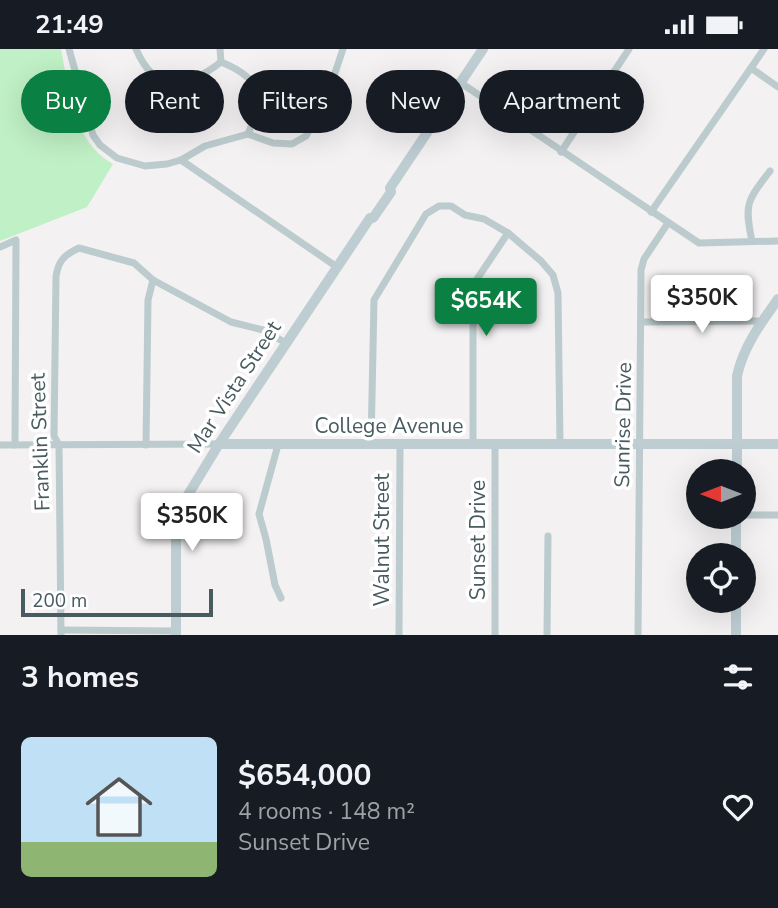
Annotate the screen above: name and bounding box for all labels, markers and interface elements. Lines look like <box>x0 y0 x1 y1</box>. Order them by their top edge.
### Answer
text: 21:49 <box>35 7 104 42</box>
chip: Buy <box>21 70 111 133</box>
chip: Rent <box>125 70 224 133</box>
chip: Filters <box>238 70 352 133</box>
chip: New <box>366 70 465 133</box>
chip: Apartment <box>479 70 644 133</box>
pin: $350K <box>653 275 751 335</box>
pin: $654K <box>437 279 535 338</box>
text: $350K <box>667 282 737 313</box>
text: $654K <box>451 285 521 316</box>
street label: Mar Vista Street <box>181 315 288 459</box>
street label: Sunrise Drive <box>608 362 638 488</box>
street label: Franklin Street <box>24 372 56 511</box>
street label: College Avenue <box>315 412 463 440</box>
north arrow <box>686 459 756 529</box>
map controls <box>686 459 756 613</box>
street label: Walnut Street <box>368 473 396 607</box>
street label: Sunset Drive <box>464 480 492 600</box>
pin: $350K <box>143 493 241 553</box>
text: $350K <box>157 500 227 531</box>
button: locate <box>686 543 756 613</box>
scale bar <box>21 586 214 618</box>
text: 200 m <box>32 588 87 614</box>
text: 3 homes <box>21 657 139 698</box>
icon: filters <box>719 658 757 696</box>
text: $654,000 <box>238 755 371 796</box>
icon: home <box>77 765 161 849</box>
icon: heart <box>719 788 757 826</box>
text: 4 rooms · 148 m² <box>238 796 415 827</box>
text: Sunset Drive <box>238 827 370 858</box>

